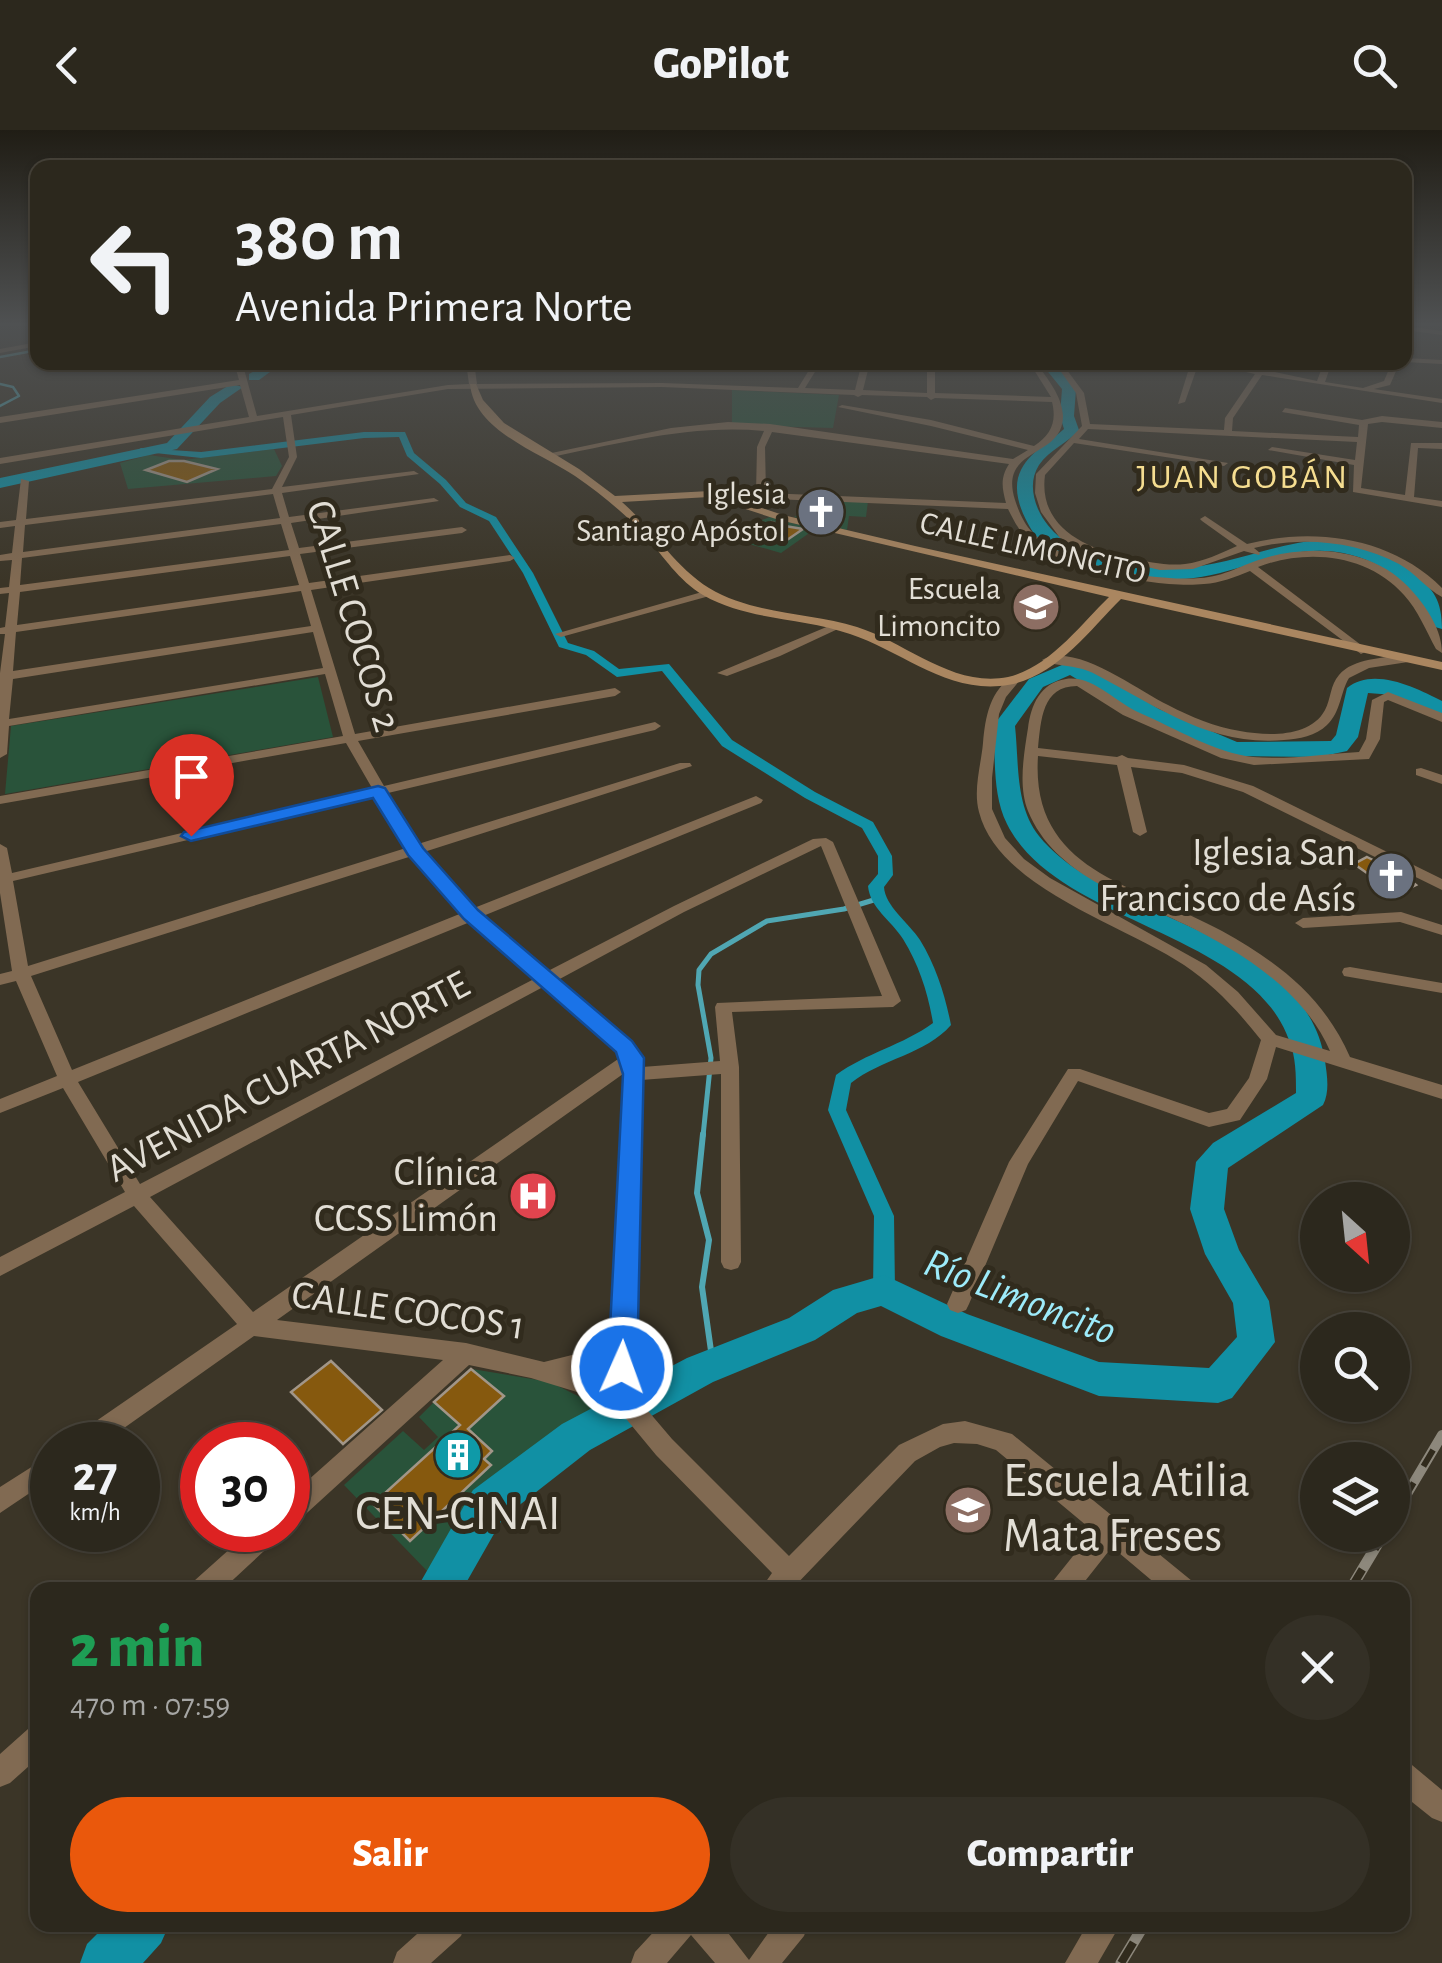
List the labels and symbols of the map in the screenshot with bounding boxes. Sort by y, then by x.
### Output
district label: JUAN GOBÁN [1136,458,1350,495]
place label: Iglesia Santiago Apóstol [576,478,786,547]
church icon: Iglesia Santiago Apóstol [795,486,847,538]
street label: CALLE COCOS 2 [299,496,407,736]
street label: CALLE LIMONCITO [917,506,1149,590]
place label: Escuela Limoncito [877,573,1001,642]
school or university icon: Escuela Limoncito [1010,581,1062,633]
pin [149,734,234,837]
place label: Iglesia San Francisco de Asís [1099,833,1356,919]
church icon: Iglesia San Francisco de Asís [1365,850,1417,902]
street label: AVENIDA CUARTA NORTE [100,964,476,1190]
place label: Clínica CCSS Limón [314,1153,498,1239]
hospital icon: Clínica CCSS Limón [507,1170,559,1222]
north arrow [1300,1182,1410,1292]
water label: Río Limoncito [918,1241,1122,1353]
street label: CALLE COCOS 1 [289,1275,527,1347]
position arrow [570,1316,674,1420]
speed limit sign: 30 [180,1422,310,1552]
building icon: CEN-CINAI [432,1429,484,1481]
place label: Escuela Atilia Mata Freses [1003,1458,1250,1561]
school or university icon: Escuela Atilia Mata Freses [942,1484,994,1536]
place label: CEN-CINAI [355,1491,561,1539]

